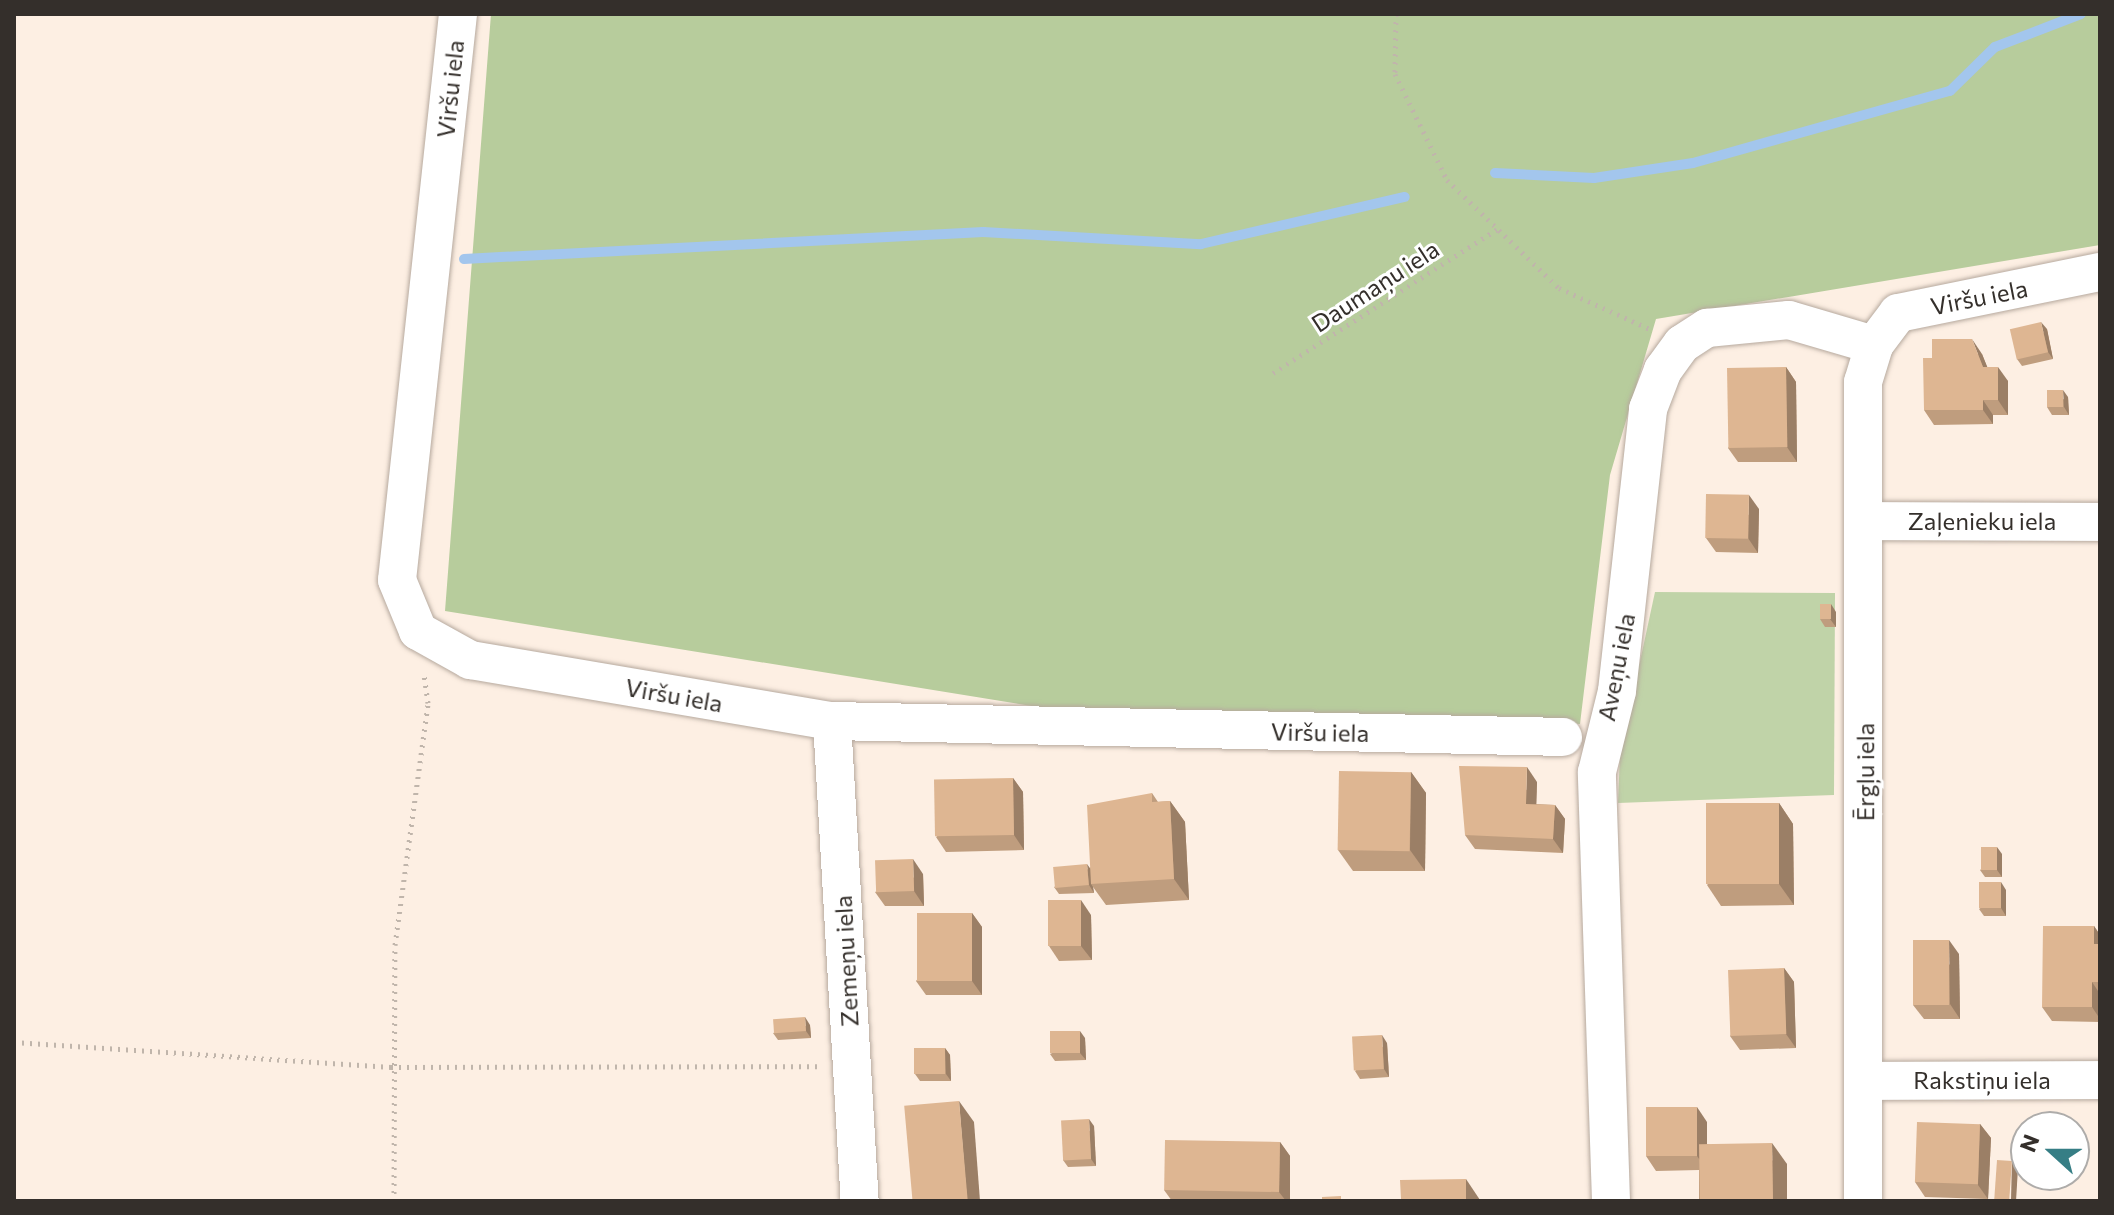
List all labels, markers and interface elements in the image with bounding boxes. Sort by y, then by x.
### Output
street label: Viršu iela [431,39,469,139]
street label: Daumaņu iela [1306,234,1444,338]
street label: Viršu iela [1928,273,2030,321]
street label: Zaļenieku iela [1908,507,2056,535]
street label: Aveņu iela [1591,611,1641,723]
street label: Viršu iela [623,672,725,718]
street label: Viršu iela [1271,717,1369,747]
street label: Ērgļu iela [1851,723,1879,821]
street label: Zemeņu iela [828,895,864,1027]
street label: Rakstiņu iela [1913,1066,2051,1094]
north arrow [2010,1111,2090,1191]
text: N [2013,1130,2045,1155]

